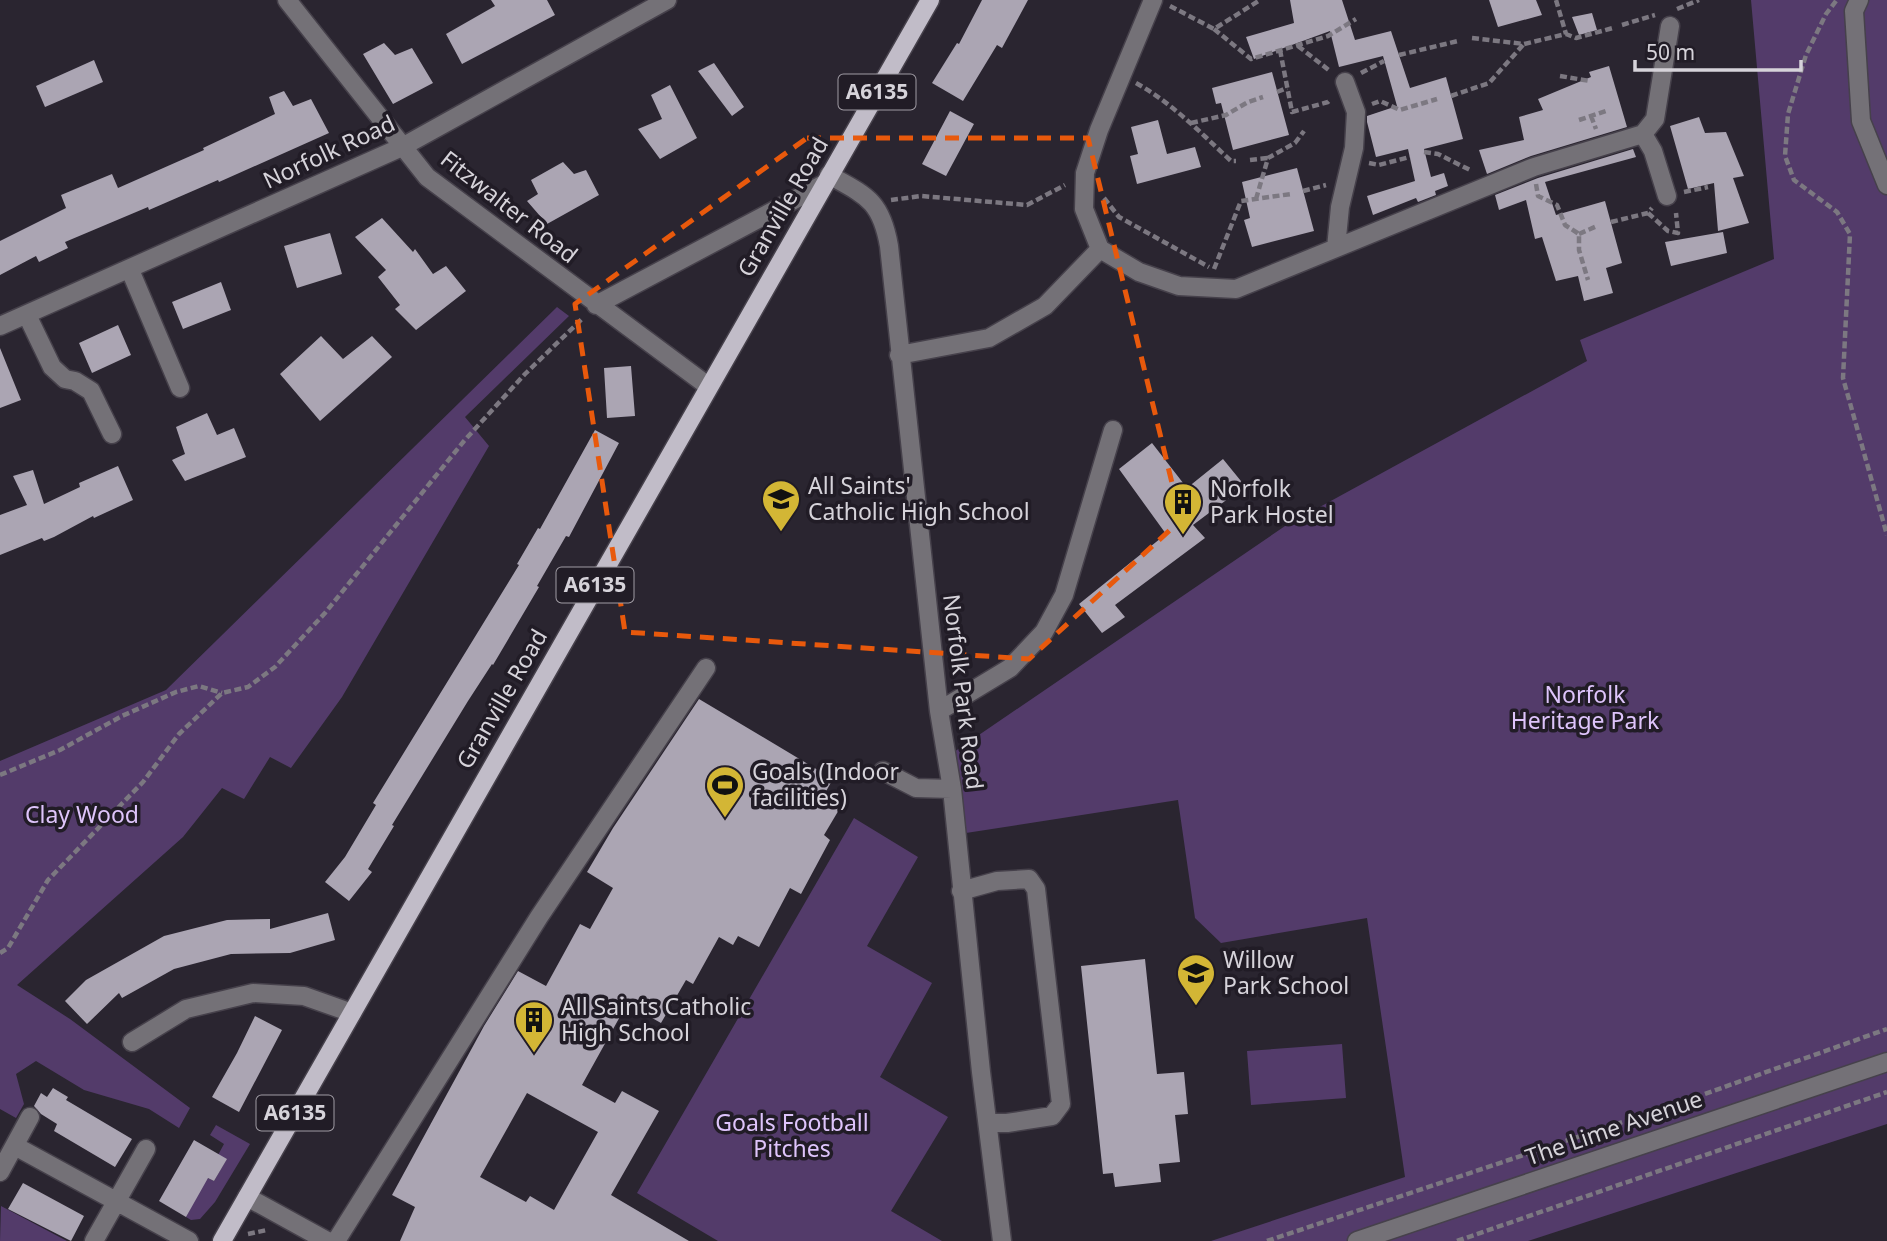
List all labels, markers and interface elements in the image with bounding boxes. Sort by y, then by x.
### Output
scale bar [1635,28,1801,72]
text: 50 m [1646,38,1695,66]
road number: A6135 [838,74,916,110]
street label: Norfolk Road [257,107,400,196]
street label: Granville Road [729,131,835,282]
street label: Fitzwalter Road [434,143,585,270]
place label: All Saints' Catholic High School [808,469,1030,527]
place label: Norfolk Park Hostel [1210,472,1334,530]
school or university icon: All Saints' Catholic High School [760,478,802,533]
building icon: Norfolk Park Hostel [1162,481,1204,536]
road number: A6135 [556,568,634,602]
street label: Norfolk Park Road [936,592,992,791]
street label: Granville Road [448,623,554,774]
park label: Norfolk Heritage Park [1511,678,1660,736]
place label: Goals (Indoor facilities) [752,755,899,813]
sports icon: Goals (Indoor facilities) [704,764,746,819]
park label: Clay Wood [25,798,139,830]
place label: Willow Park School [1223,943,1349,1001]
school or university icon: Willow Park School [1175,952,1217,1007]
place label: All Saints Catholic High School [561,990,751,1048]
building icon: All Saints Catholic High School [513,999,555,1054]
street label: The Lime Avenue [1521,1082,1706,1172]
road number: A6135 [256,1096,334,1130]
park label: Goals Football Pitches [715,1106,869,1164]

